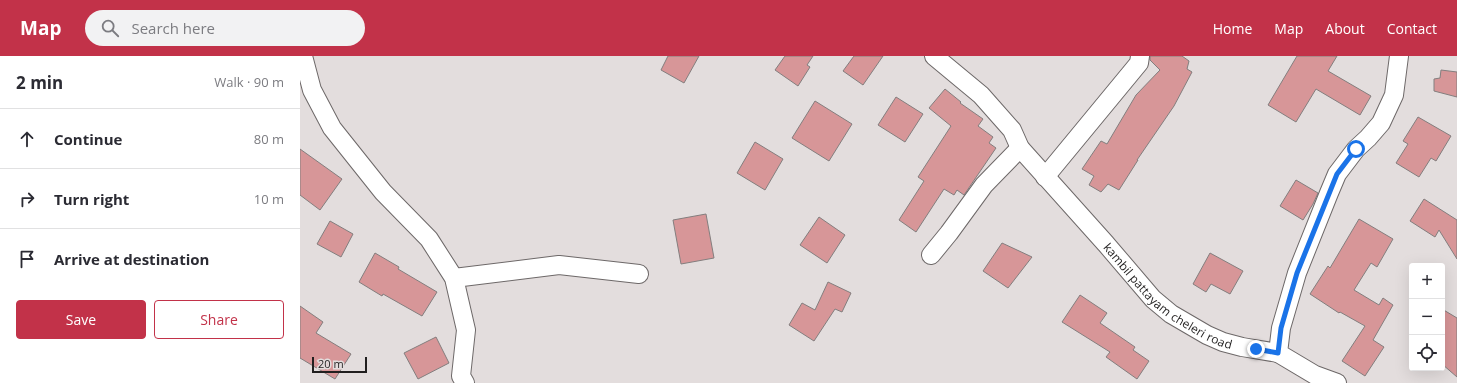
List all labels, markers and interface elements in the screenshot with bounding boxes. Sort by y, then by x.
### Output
search box [85,10,365,46]
text: Map [20,15,61,41]
icon: search [99,17,121,39]
text: Search here [131,18,215,38]
text: Home [1213,19,1252,38]
text: Map [1274,19,1303,38]
text: About [1325,19,1365,38]
text: Contact [1387,19,1437,38]
text: 2 min [16,71,63,94]
text: Walk · 90 m [214,73,284,91]
icon: ahead [16,128,38,150]
text: Continue [54,129,122,149]
text: 80 m [254,130,284,148]
route start [1347,140,1365,158]
icon: right [16,188,38,210]
text: Turn right [54,189,129,209]
text: 10 m [254,190,284,208]
street label: kambil pattayam cheleri road [1100,239,1234,353]
icon: arrive [16,248,38,270]
text: Arrive at destination [54,249,209,269]
map controls [1409,263,1445,371]
button: + [1409,263,1445,299]
button: − [1409,299,1445,335]
button: Save [16,300,146,339]
button: Share [154,300,284,339]
button: locate [1409,335,1445,371]
route end [1247,340,1265,358]
scale bar [312,355,367,374]
text: 20 m [318,356,344,371]

